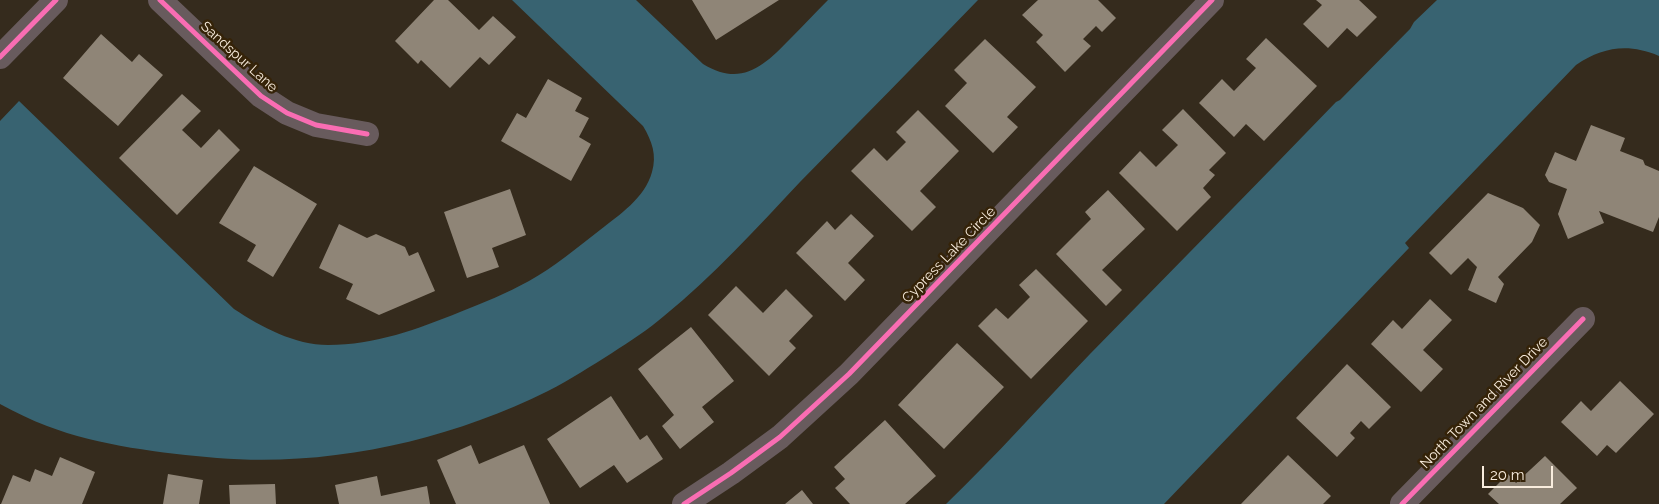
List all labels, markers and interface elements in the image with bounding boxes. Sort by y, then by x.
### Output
street label: Sandspur Lane [197,18,281,96]
street label: Cypress Lake Circle [899,203,999,307]
street label: North Town and River Drive [1417,334,1551,472]
scale bar [1484,456,1555,488]
text: 20 m [1490,466,1525,484]

